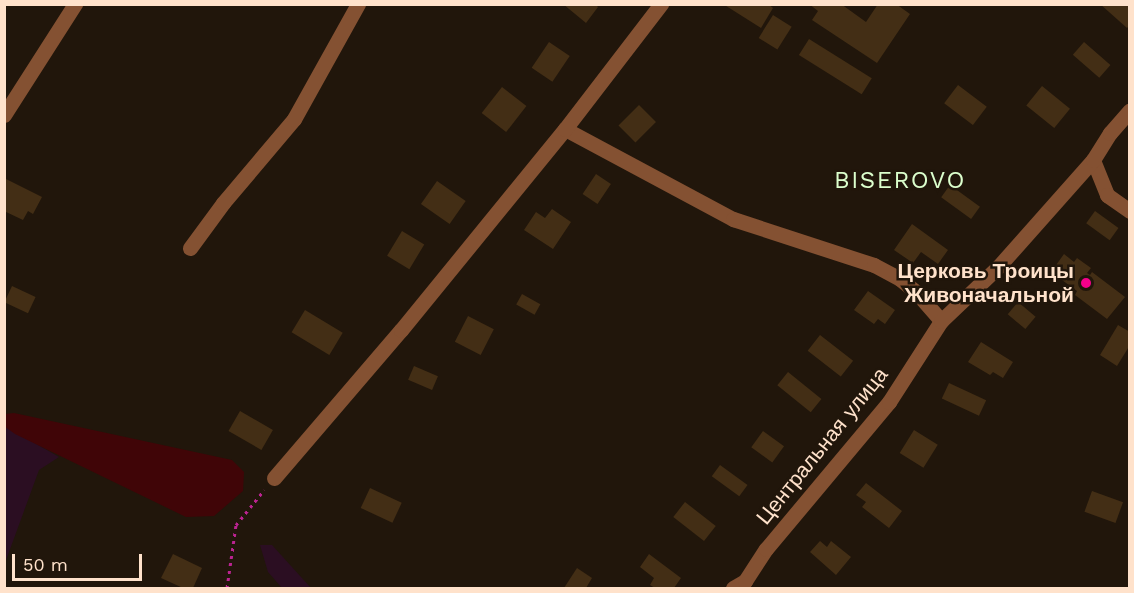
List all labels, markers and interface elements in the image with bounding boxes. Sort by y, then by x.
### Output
district label: BISEROVO [834,167,966,195]
place label: Церковь Троицы Живоначальной [898,258,1074,308]
marker: Церковь Троицы Живоначальной [1079,276,1093,290]
street label: Центральная улица [751,362,893,530]
scale bar [15,542,146,580]
text: 50 m [23,554,68,575]

